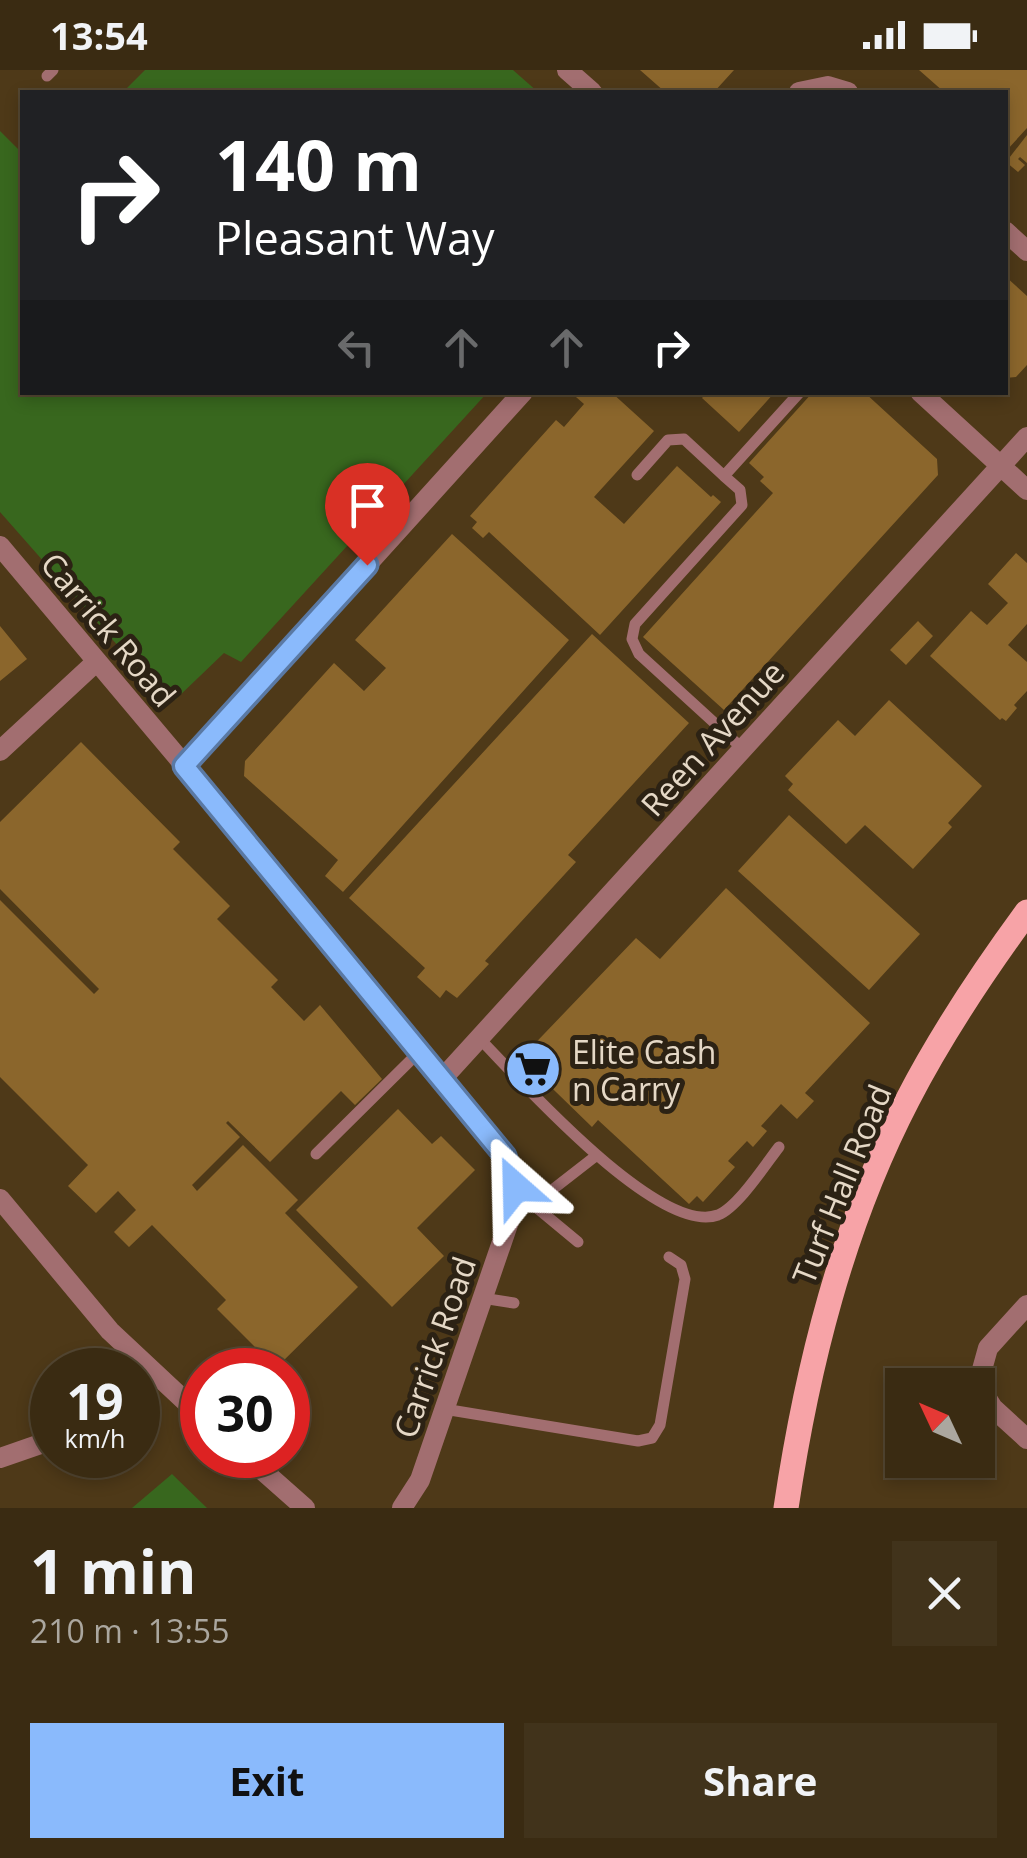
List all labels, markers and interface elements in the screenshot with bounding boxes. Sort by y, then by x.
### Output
text: 13:54 [50,9,148,61]
text: 140 m [215,116,422,212]
icon: right [50,130,180,260]
text: Pleasant Way [215,207,495,268]
icon: left [329,320,384,375]
icon: ahead [434,320,489,375]
icon: ahead [539,320,594,375]
icon: right [644,320,699,375]
pin [325,463,410,566]
icon: arrive [340,478,395,533]
street label: Carrick Road [32,543,186,715]
street label: Reen Avenue [631,651,793,825]
place label: Elite Cash n Carry [572,1030,716,1110]
supermarket icon: Elite Cash n Carry [503,1039,563,1099]
street label: Turf Hall Road [781,1078,901,1290]
position arrow [464,1135,568,1239]
street label: Carrick Road [383,1251,485,1443]
speed limit sign: 30 [180,1348,310,1478]
text: 19 [66,1367,124,1435]
north arrow [885,1368,995,1478]
map controls [885,1368,995,1478]
text: km/h [65,1421,125,1455]
text: 1 min [30,1530,197,1612]
button: close [892,1541,997,1646]
text: 210 m · 13:55 [30,1609,229,1652]
button: Exit [30,1723,504,1838]
button: Share [524,1723,997,1838]

